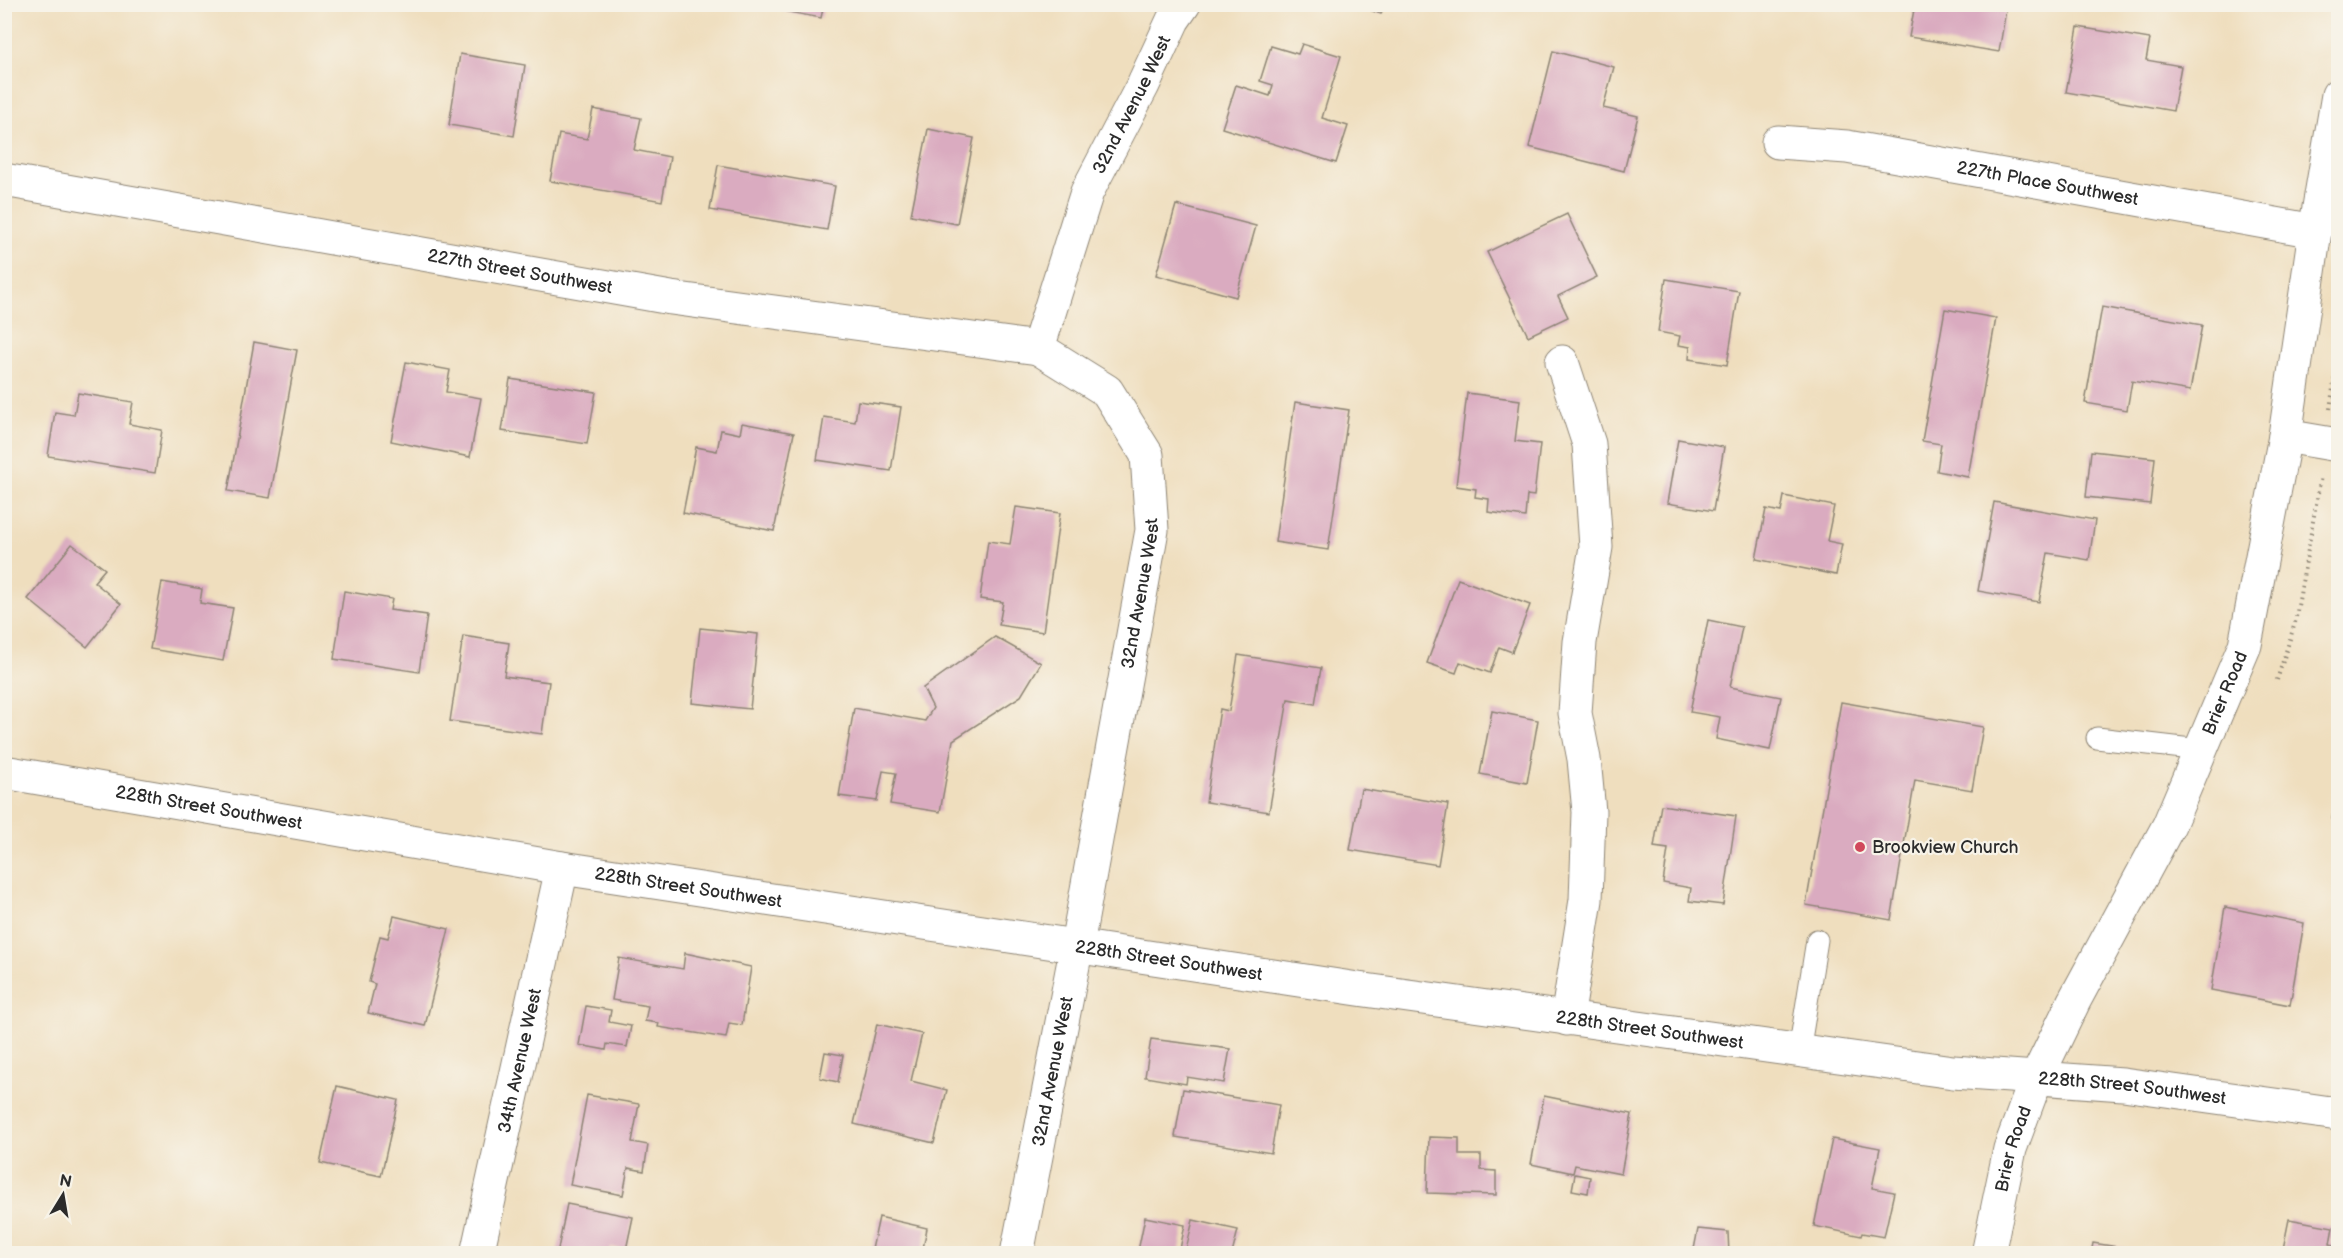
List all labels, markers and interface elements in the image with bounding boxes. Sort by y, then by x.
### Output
street label: 32nd Avenue West [1088,32,1175,177]
street label: 227th Place Southwest [1955,156,2141,210]
street label: 227th Street Southwest [426,245,615,298]
street label: 32nd Avenue West [1117,517,1163,670]
street label: Brier Road [2198,648,2252,738]
street label: 228th Street Southwest [114,781,304,834]
place label: Brookview Church [1872,837,2019,858]
marker: Brookview Church [1853,840,1867,854]
street label: 228th Street Southwest [593,863,784,912]
street label: 228th Street Southwest [1074,936,1264,985]
street label: 34th Avenue West [493,986,546,1135]
street label: 32nd Avenue West [1028,994,1077,1148]
street label: 228th Street Southwest [1555,1006,1745,1053]
street label: 228th Street Southwest [2037,1068,2228,1109]
street label: Brier Road [1991,1103,2036,1194]
north arrow [33,1165,93,1225]
text: N [58,1171,73,1192]

